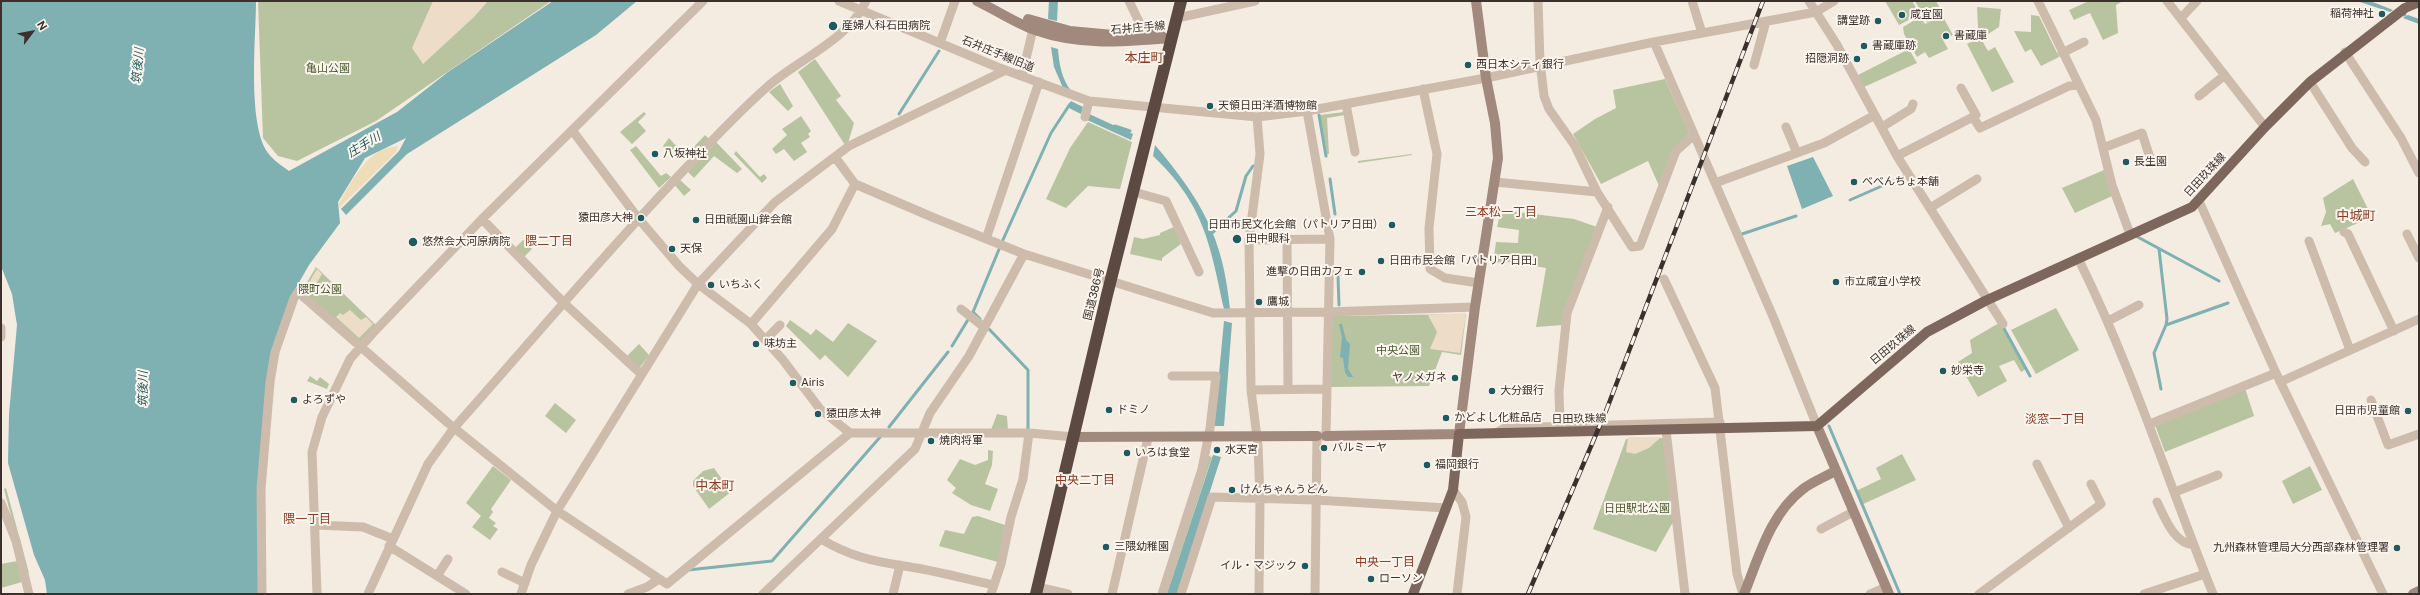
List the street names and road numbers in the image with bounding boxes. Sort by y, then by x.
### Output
street label: 石井庄手線 [1110,19,1166,37]
street label: 石井庄手線旧道 [960,33,1036,75]
street label: 日田玖珠線 [2181,150,2229,200]
street label: 国道386号 [1081,266,1107,322]
street label: 日田玖珠線 [1868,322,1918,368]
street label: 日田玖珠線 [1551,412,1607,426]

